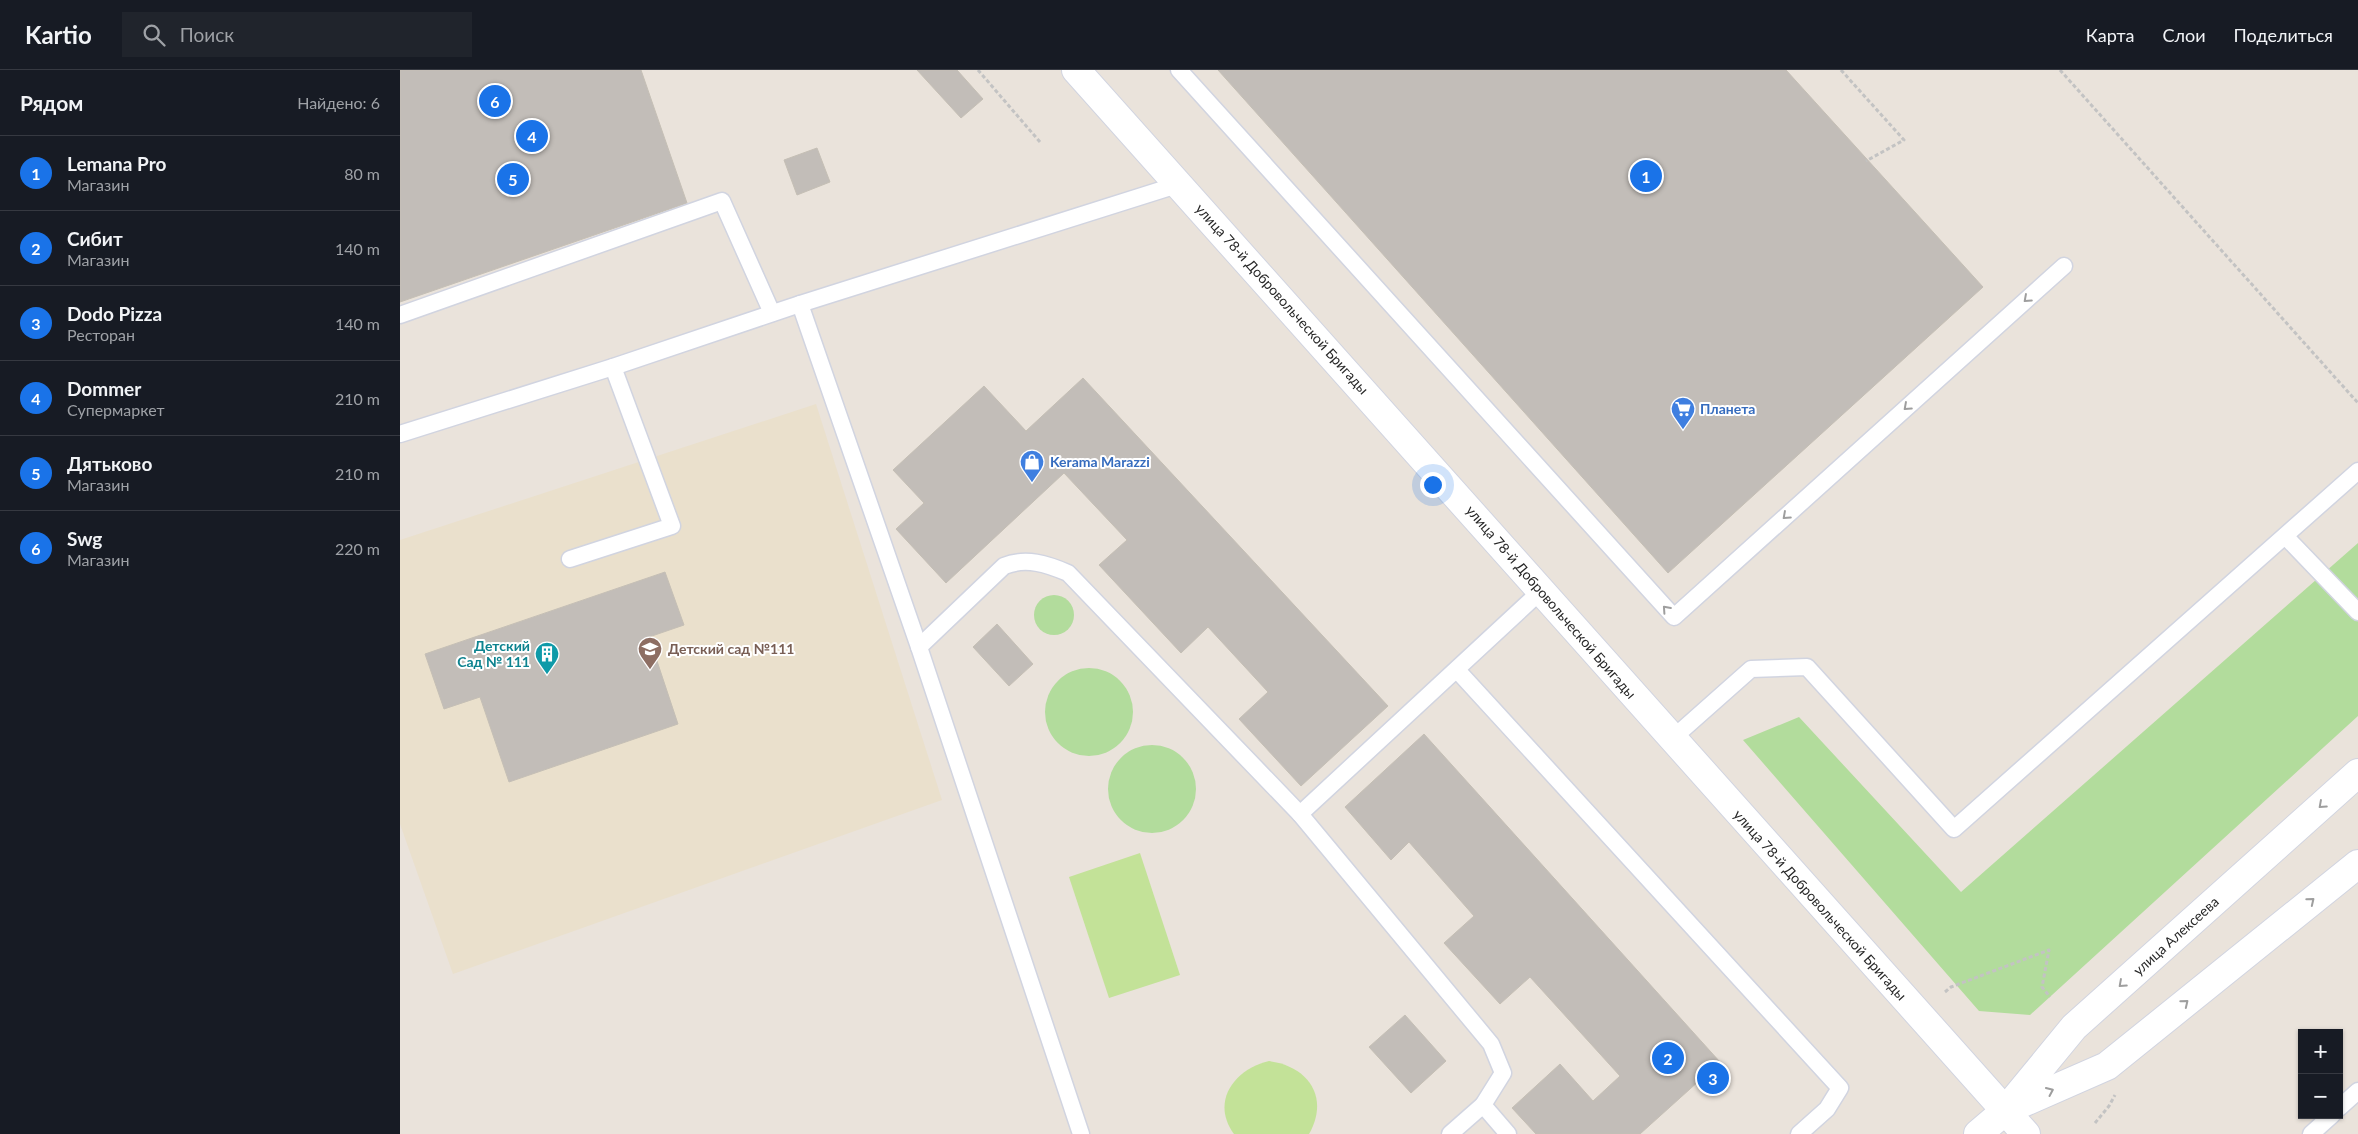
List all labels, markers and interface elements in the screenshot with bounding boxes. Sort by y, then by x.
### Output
search box [122,12,472,57]
text: Kartio [25,20,92,49]
icon: search [140,21,168,49]
text: Поиск [180,23,234,46]
text: Карта [2086,24,2134,46]
text: Слои [2162,24,2206,46]
text: Поделиться [2234,24,2333,46]
pin: 6 [479,82,511,120]
text: Рядом [20,90,83,115]
text: Найдено: 6 [297,93,380,112]
pin: 4 [516,117,548,155]
text: Lemana Pro [67,152,166,175]
pin: 1 [1630,157,1662,195]
pin: 5 [497,160,529,198]
text: 1 [31,164,41,183]
text: 80 m [344,164,380,183]
text: Магазин [67,175,129,194]
street label: улица 78-й Добровольческой Бригады [1192,200,1372,397]
text: Сибит [67,227,123,250]
text: 2 [31,239,41,258]
text: 140 m [335,239,380,258]
text: Магазин [67,250,129,269]
one-way arrow [2024,293,2033,302]
text: Dodo Pizza [67,302,162,325]
text: 3 [31,314,41,333]
text: 140 m [335,314,380,333]
text: Ресторан [67,325,135,344]
text: Dommer [67,377,141,400]
text: 4 [31,389,41,408]
text: 210 m [335,389,380,408]
supermarket icon: Планета [1670,396,1696,430]
text: Супермаркет [67,400,165,419]
place label: Планета [1700,400,1755,417]
one-way arrow [1903,402,1912,411]
shop icon: Kerama Marazzi [1019,449,1045,483]
text: Дятьково [67,452,152,475]
place label: Kerama Marazzi [1050,453,1150,470]
text: 5 [31,464,41,483]
text: 210 m [335,464,380,483]
your location [1420,472,1446,498]
text: Магазин [67,475,129,494]
street label: улица 78-й Добровольческой Бригады [1463,502,1640,702]
one-way arrow [1782,510,1791,519]
text: Swg [67,527,102,550]
text: 6 [31,539,41,558]
text: 220 m [335,539,380,558]
text: Магазин [67,550,129,569]
one-way arrow [1663,605,1672,614]
school or university icon: Детский сад №111 [637,636,663,670]
place label: Детский Сад № 111 [457,637,530,670]
place label: Детский сад №111 [668,640,794,657]
building icon: Детский Сад № 111 [534,641,560,675]
one-way arrow [2318,800,2327,809]
street label: улица 78-й Добровольческой Бригады [1730,806,1910,1003]
street label: улица Алексеева [2129,893,2222,978]
one-way arrow [2305,899,2314,907]
one-way arrow [2119,978,2128,987]
one-way arrow [2179,1000,2188,1009]
map controls [2298,1029,2343,1119]
button: + [2298,1029,2343,1074]
pin: 2 [1652,1039,1684,1077]
pin: 3 [1697,1059,1729,1097]
button: − [2298,1074,2343,1119]
one-way arrow [2045,1087,2054,1098]

